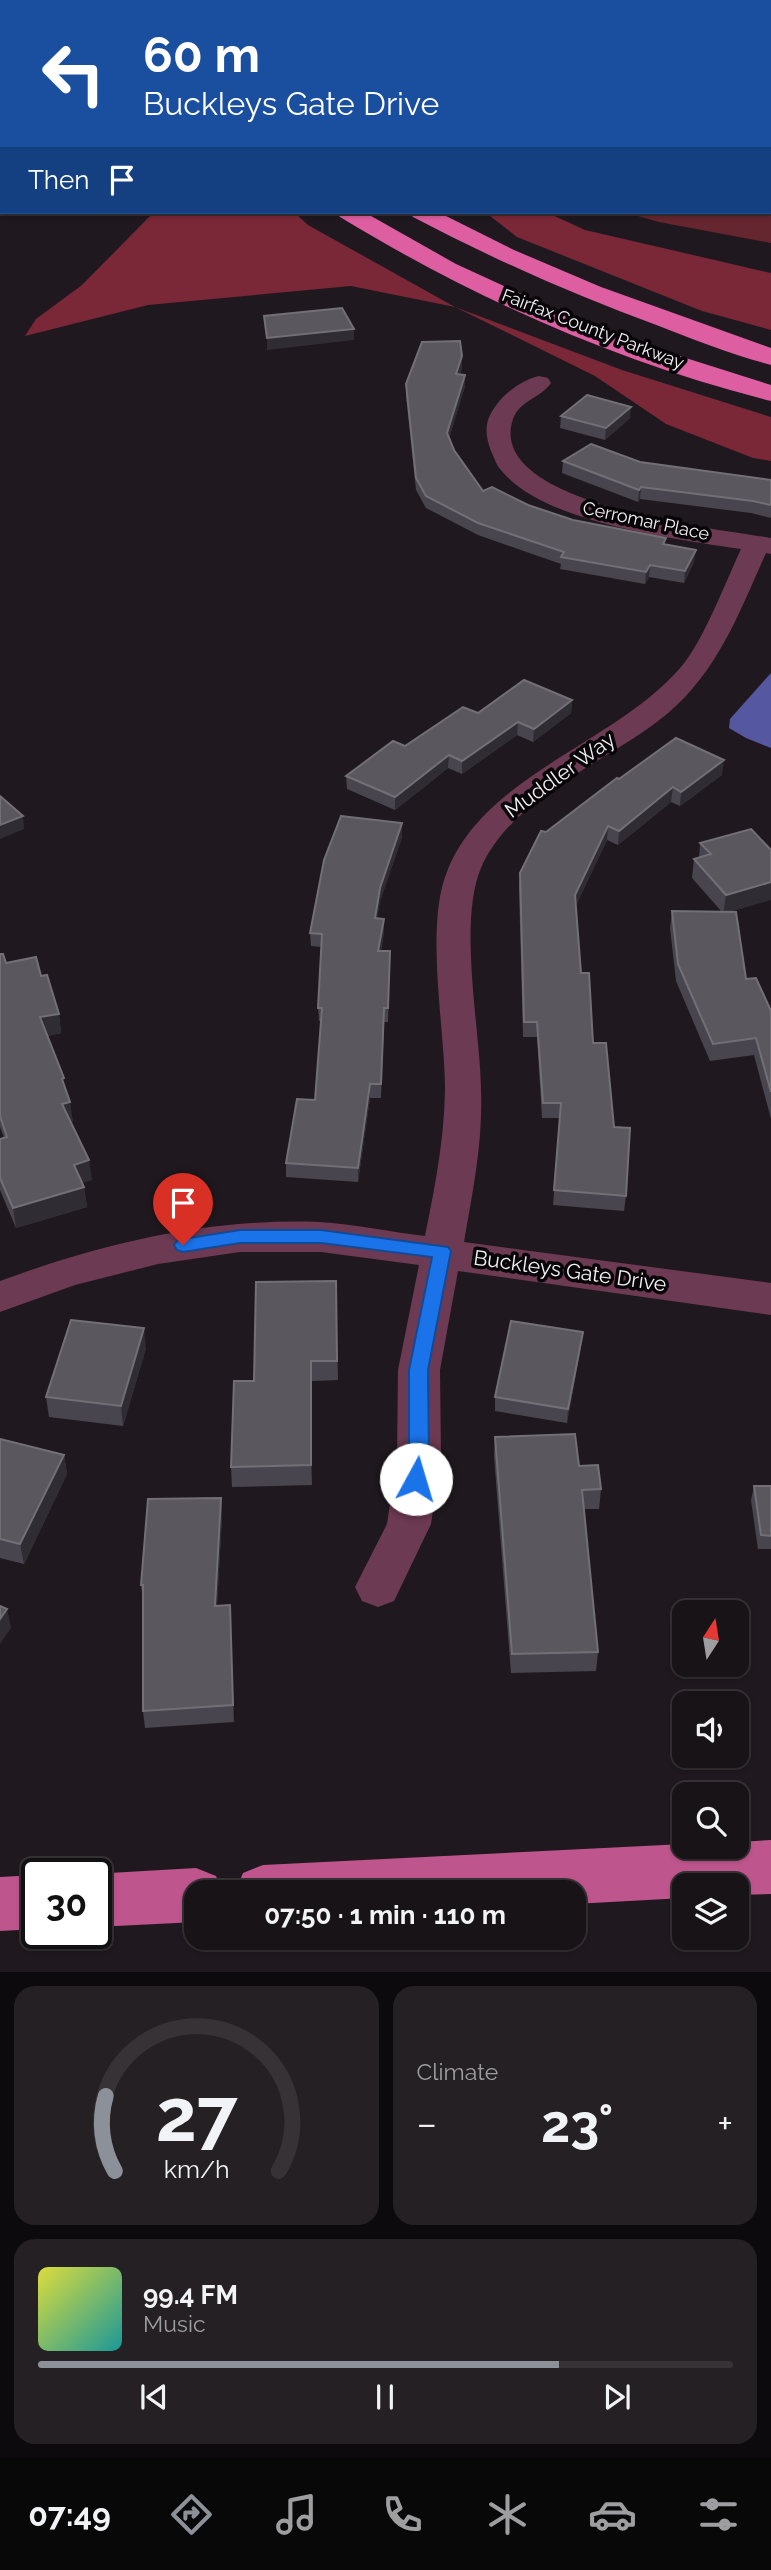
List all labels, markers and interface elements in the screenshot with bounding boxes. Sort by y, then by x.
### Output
text: 60 m [143,26,260,83]
icon: left [28,28,119,119]
text: Buckleys Gate Drive [143,85,439,122]
icon: arrive [103,161,141,199]
text: Then [28,165,89,195]
street label: Fairfax County Parkway [499,284,687,373]
street label: Cerromar Place [581,497,712,544]
street label: Muddler Way [500,726,620,823]
pin [153,1173,213,1245]
icon: arrive [164,1184,202,1222]
street label: Buckleys Gate Drive [472,1245,668,1296]
position arrow [379,1442,453,1516]
north arrow [672,1600,749,1676]
map controls [672,1600,749,1950]
button: sound [672,1691,749,1768]
button: search [672,1782,749,1859]
speed limit sign: 30 [21,1858,112,1949]
button: layers [672,1873,749,1950]
text: 07:50 · 1 min · 110 m [264,1900,506,1930]
text: Climate [417,2058,498,2085]
text: 27 [155,2074,237,2159]
text: 23° [541,2093,613,2154]
text: − [417,2101,437,2146]
text: + [717,2101,733,2146]
text: km/h [163,2154,229,2184]
text: 99.4 FM [143,2280,238,2310]
text: Music [143,2310,206,2337]
icon: previous [135,2378,173,2416]
icon: pause [366,2378,404,2416]
icon: next [598,2378,636,2416]
icon: directions [167,2490,216,2539]
icon: music [272,2490,321,2539]
icon: phone [378,2490,427,2539]
icon: climate [483,2490,532,2539]
icon: car [588,2490,637,2539]
icon: filters [694,2490,743,2539]
text: 07:49 [28,2496,111,2533]

